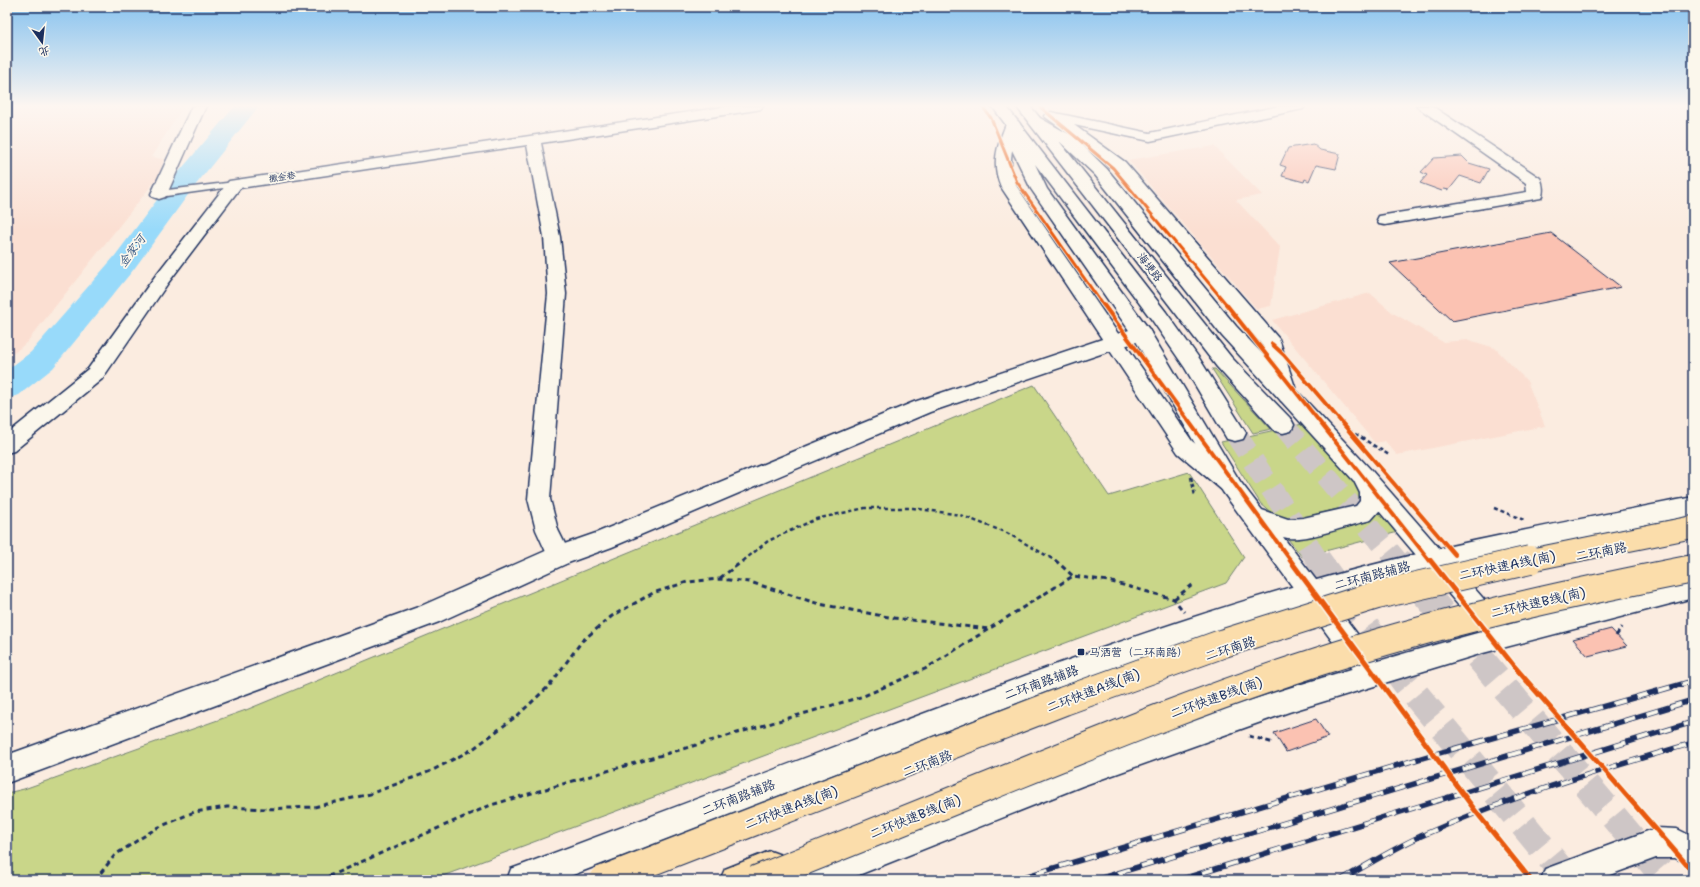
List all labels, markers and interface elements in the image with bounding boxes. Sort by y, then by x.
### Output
north arrow [22,22,62,62]
text: 北 [37,43,52,60]
street label: 撒金巷 [268,169,296,185]
water label: 金家河 [115,230,150,270]
street label: 海埂路 [1134,250,1166,285]
street label: 二环南路 [1574,538,1628,565]
street label: 二环快速A线(南) [1457,547,1557,584]
street label: 二环南路辅路 [1332,557,1412,594]
street label: 二环快速B线(南) [1489,583,1587,622]
street label: 二环南路 [1203,632,1258,665]
place label: 马洒营（二环南路） [1089,645,1188,660]
marker: 马洒营（二环南路） [1076,647,1086,657]
street label: 二环南路辅路 [1002,661,1081,704]
street label: 二环快速A线(南) [1044,665,1142,716]
street label: 二环快速B线(南) [1168,673,1264,722]
street label: 二环南路 [900,746,955,781]
street label: 二环南路辅路 [699,776,778,819]
street label: 二环快速A线(南) [742,782,840,833]
street label: 二环快速B线(南) [867,790,963,842]

